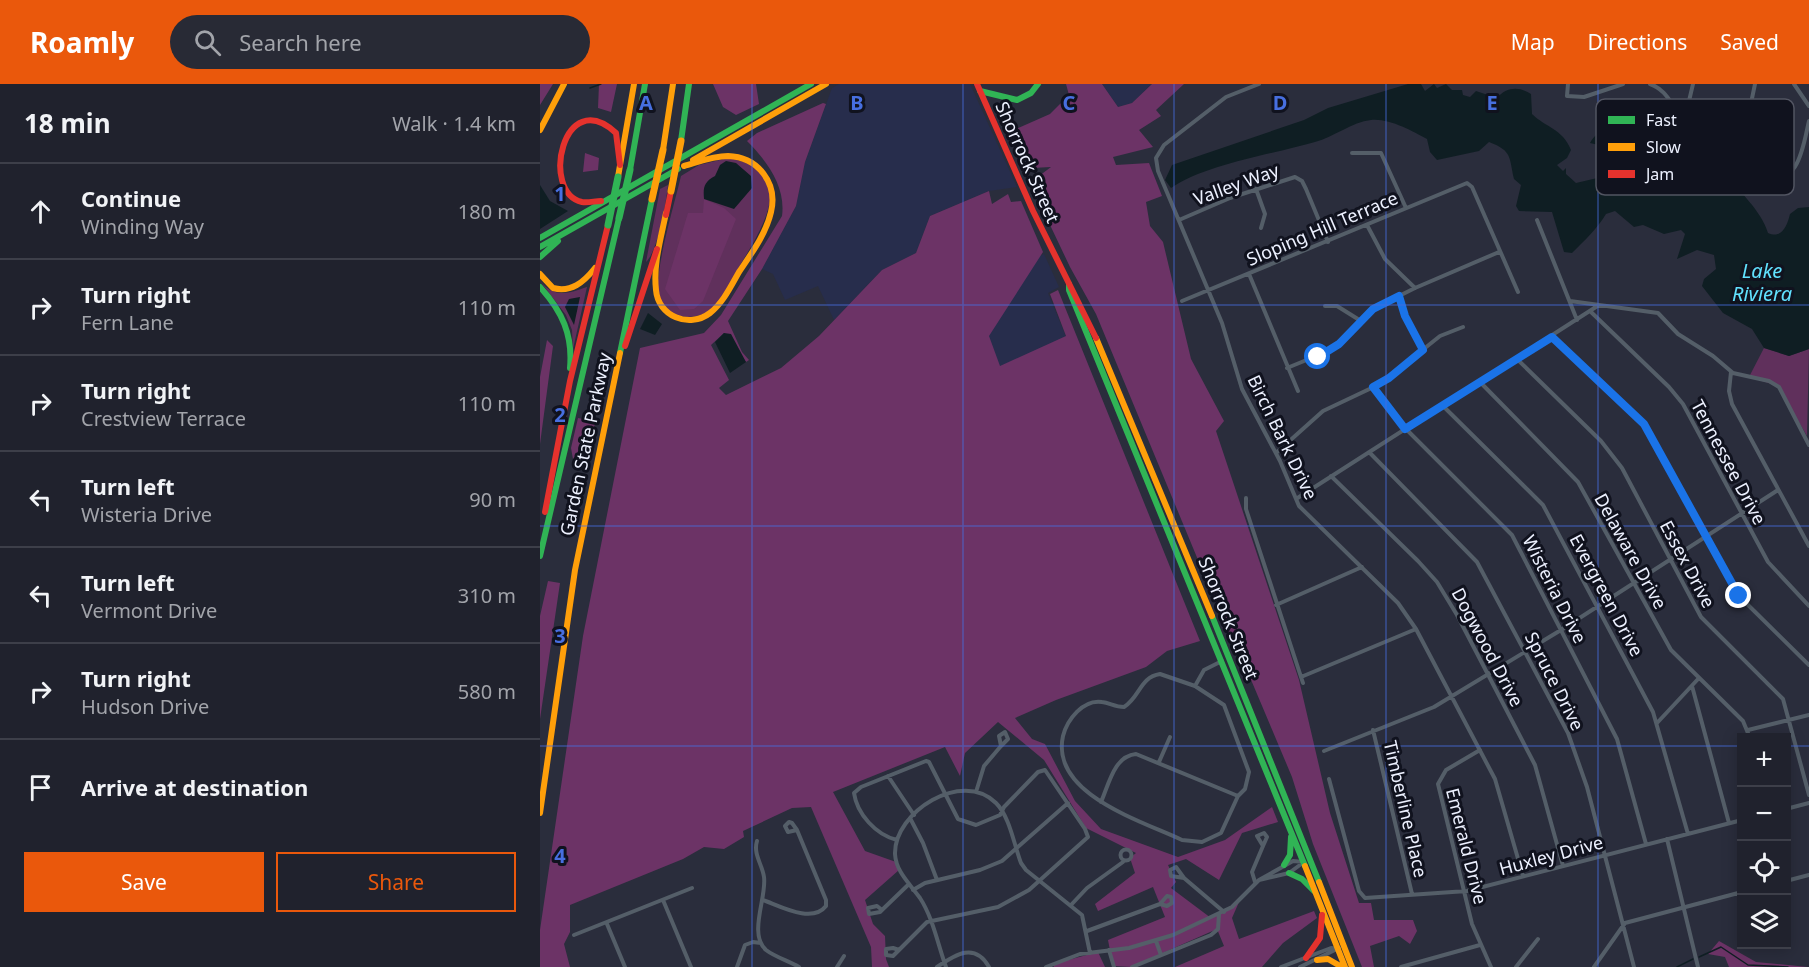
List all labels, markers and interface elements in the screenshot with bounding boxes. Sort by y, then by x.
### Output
search box [170,15,590,69]
text: Roamly [30,23,134,61]
icon: search [191,26,224,59]
text: Search here [239,27,362,57]
text: Map [1511,28,1555,56]
text: Directions [1588,28,1687,56]
text: Saved [1720,28,1779,56]
text: A [639,89,653,116]
text: B [850,89,864,116]
text: C [1063,89,1076,116]
text: D [1273,89,1287,116]
text: E [1486,89,1498,116]
street label: Shorrock Street [991,98,1066,227]
legend [1596,99,1794,195]
text: 18 min [24,105,111,141]
text: Fast [1646,109,1677,131]
text: Walk · 1.4 km [392,110,516,137]
text: Slow [1646,136,1681,158]
street label: Valley Way [1190,157,1283,211]
text: Jam [1644,163,1674,185]
text: 1 [554,180,566,207]
text: Continue [81,183,181,213]
street label: Sloping Hill Terrace [1243,185,1401,271]
icon: ahead [24,195,57,228]
text: 180 m [458,198,516,225]
text: Winding Way [81,213,204,240]
water label: Lake Riviera [1732,257,1792,307]
text: Turn right [81,279,191,309]
icon: right [24,291,57,324]
text: 110 m [458,294,516,321]
text: Fern Lane [81,309,174,336]
route start [1304,343,1330,369]
street label: Garden State Parkway [554,349,616,538]
street label: Birch Bark Drive [1242,371,1324,503]
text: Turn right [81,375,191,405]
icon: right [24,387,57,420]
text: 110 m [458,390,516,417]
street label: Tennessee Drive [1686,395,1772,529]
text: 2 [554,401,566,428]
text: Crestview Terrace [81,405,246,432]
text: Turn left [81,471,175,501]
icon: left [24,483,57,516]
text: 90 m [469,486,516,513]
street label: Delaware Drive [1589,489,1673,613]
text: Wisteria Drive [81,501,212,528]
street label: Essex Drive [1655,516,1721,612]
street label: Evergreen Drive [1565,530,1649,660]
street label: Wisteria Drive [1518,531,1592,647]
street label: Shorrock Street [1193,553,1265,683]
text: Turn left [81,567,175,597]
icon: left [24,579,57,612]
text: 310 m [458,582,516,609]
route end [1725,582,1751,608]
street label: Dogwood Drive [1447,583,1529,711]
text: Vermont Drive [81,597,217,624]
text: 3 [554,622,566,649]
street label: Spruce Drive [1520,628,1590,734]
text: Turn right [81,663,191,693]
icon: right [24,675,57,708]
text: 580 m [458,678,516,705]
text: Hudson Drive [81,693,209,720]
map controls [1737,733,1791,949]
button: + [1737,733,1791,787]
street label: Timberline Place [1379,738,1433,880]
icon: arrive [24,771,57,804]
text: Arrive at destination [81,772,308,802]
street label: Emerald Drive [1441,785,1493,907]
button: − [1737,787,1791,841]
street label: Huxley Drive [1496,830,1606,880]
button: locate [1737,841,1791,895]
text: 4 [554,842,566,869]
button: Save [24,852,264,912]
button: Share [276,852,516,912]
button: layers [1737,895,1791,949]

